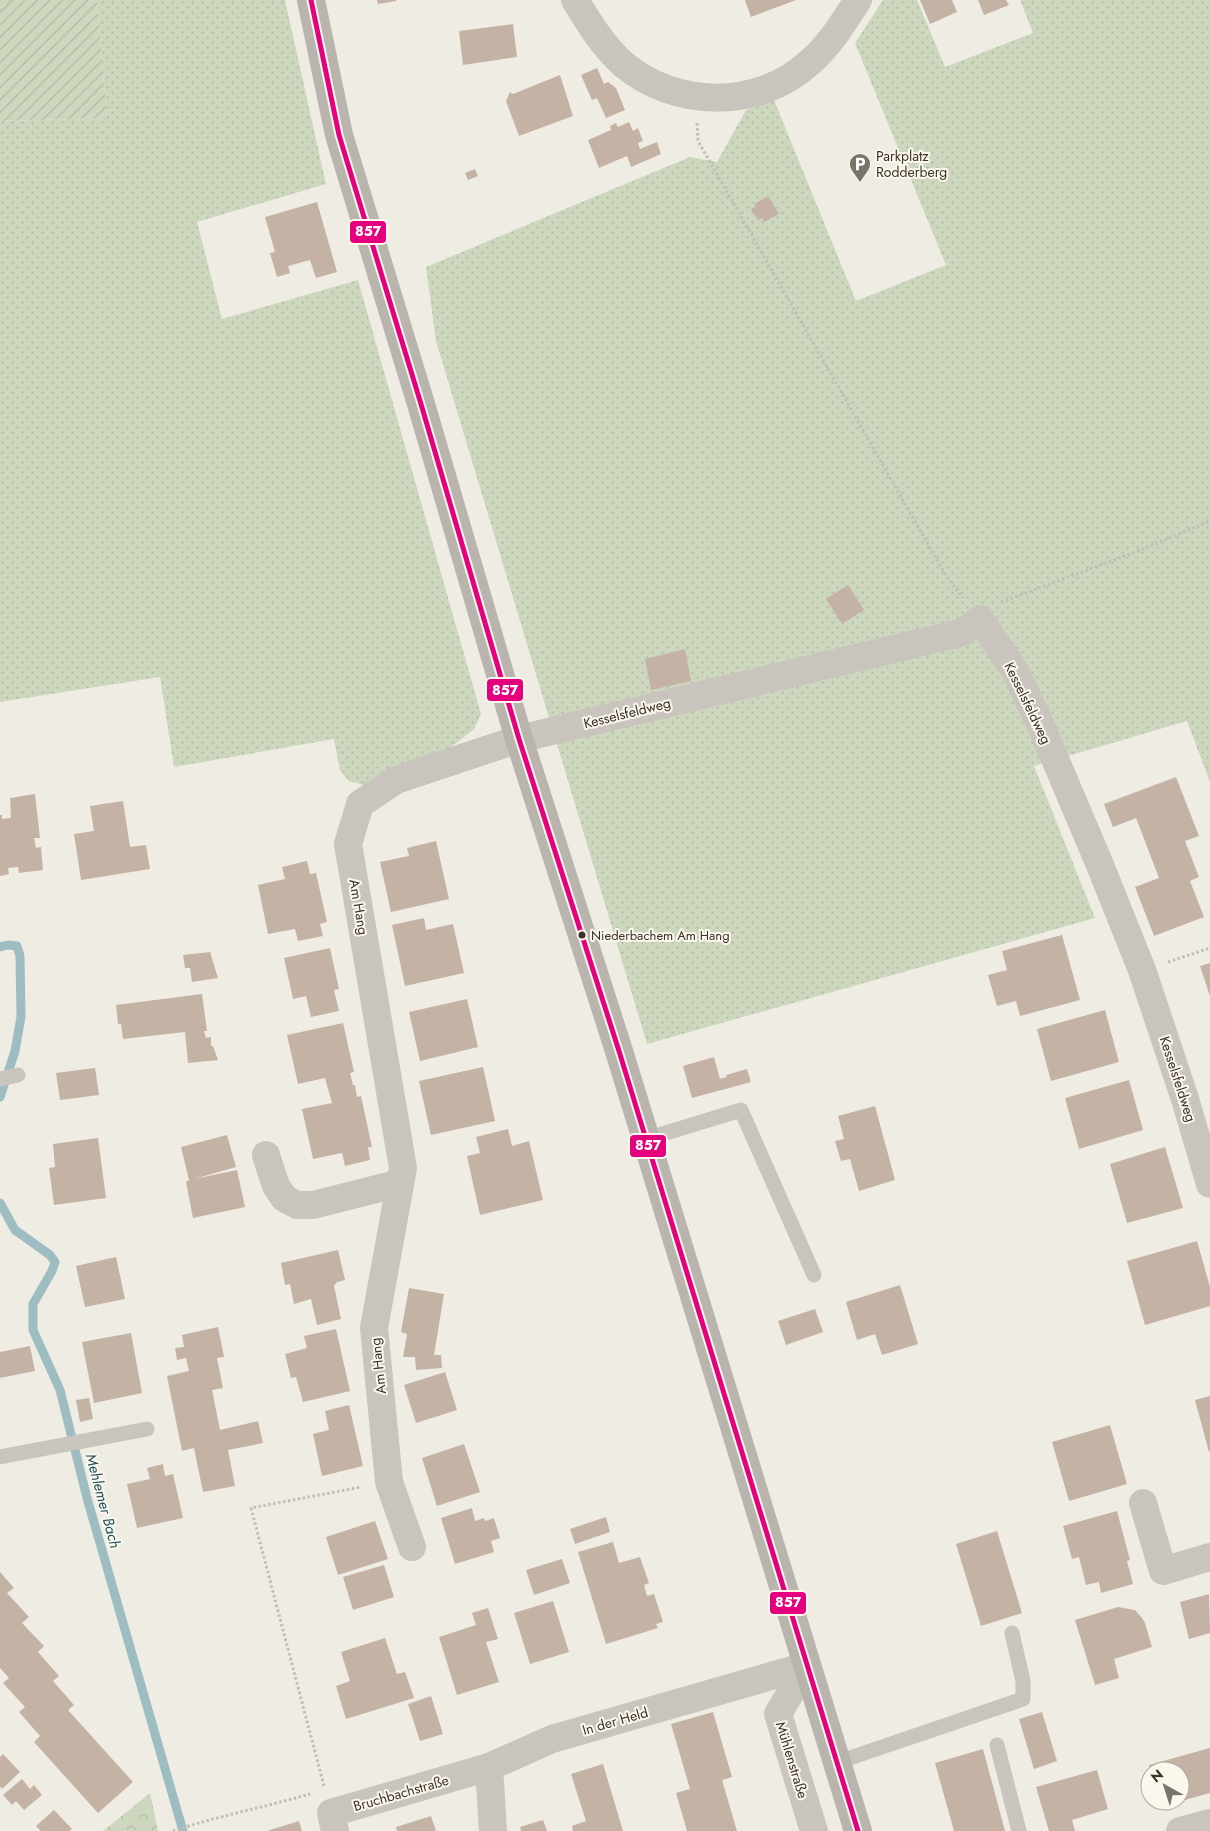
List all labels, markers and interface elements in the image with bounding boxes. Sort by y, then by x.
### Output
place label: Parkplatz Rodderberg [876,146,947,182]
parking icon: Parkplatz Rodderberg [848,152,872,183]
line badge: 857 [349,220,387,244]
text: 857 [355,221,382,241]
street label: Kesselsfeldweg [1000,659,1056,747]
line badge: 857 [486,678,524,702]
text: 857 [492,680,519,700]
street label: Kesselsfeldweg [581,693,673,733]
street label: Am Hang [344,877,374,937]
place label: Niederbachem Am Hang [591,926,730,945]
marker: Niederbachem Am Hang [577,930,587,940]
street label: Kesselsfeldweg [1155,1034,1201,1124]
line badge: 857 [629,1134,667,1158]
text: 857 [635,1135,662,1155]
street label: Am Hang [365,1337,391,1395]
water label: Mehlemer Bach [80,1451,126,1551]
line badge: 857 [769,1591,807,1615]
text: 857 [775,1592,802,1612]
street label: In der Held [580,1702,650,1740]
street label: Mühlenstraße [771,1719,813,1801]
north arrow [1140,1761,1190,1811]
text: N [1146,1765,1167,1787]
street label: Bruchbachstraße [351,1770,451,1816]

